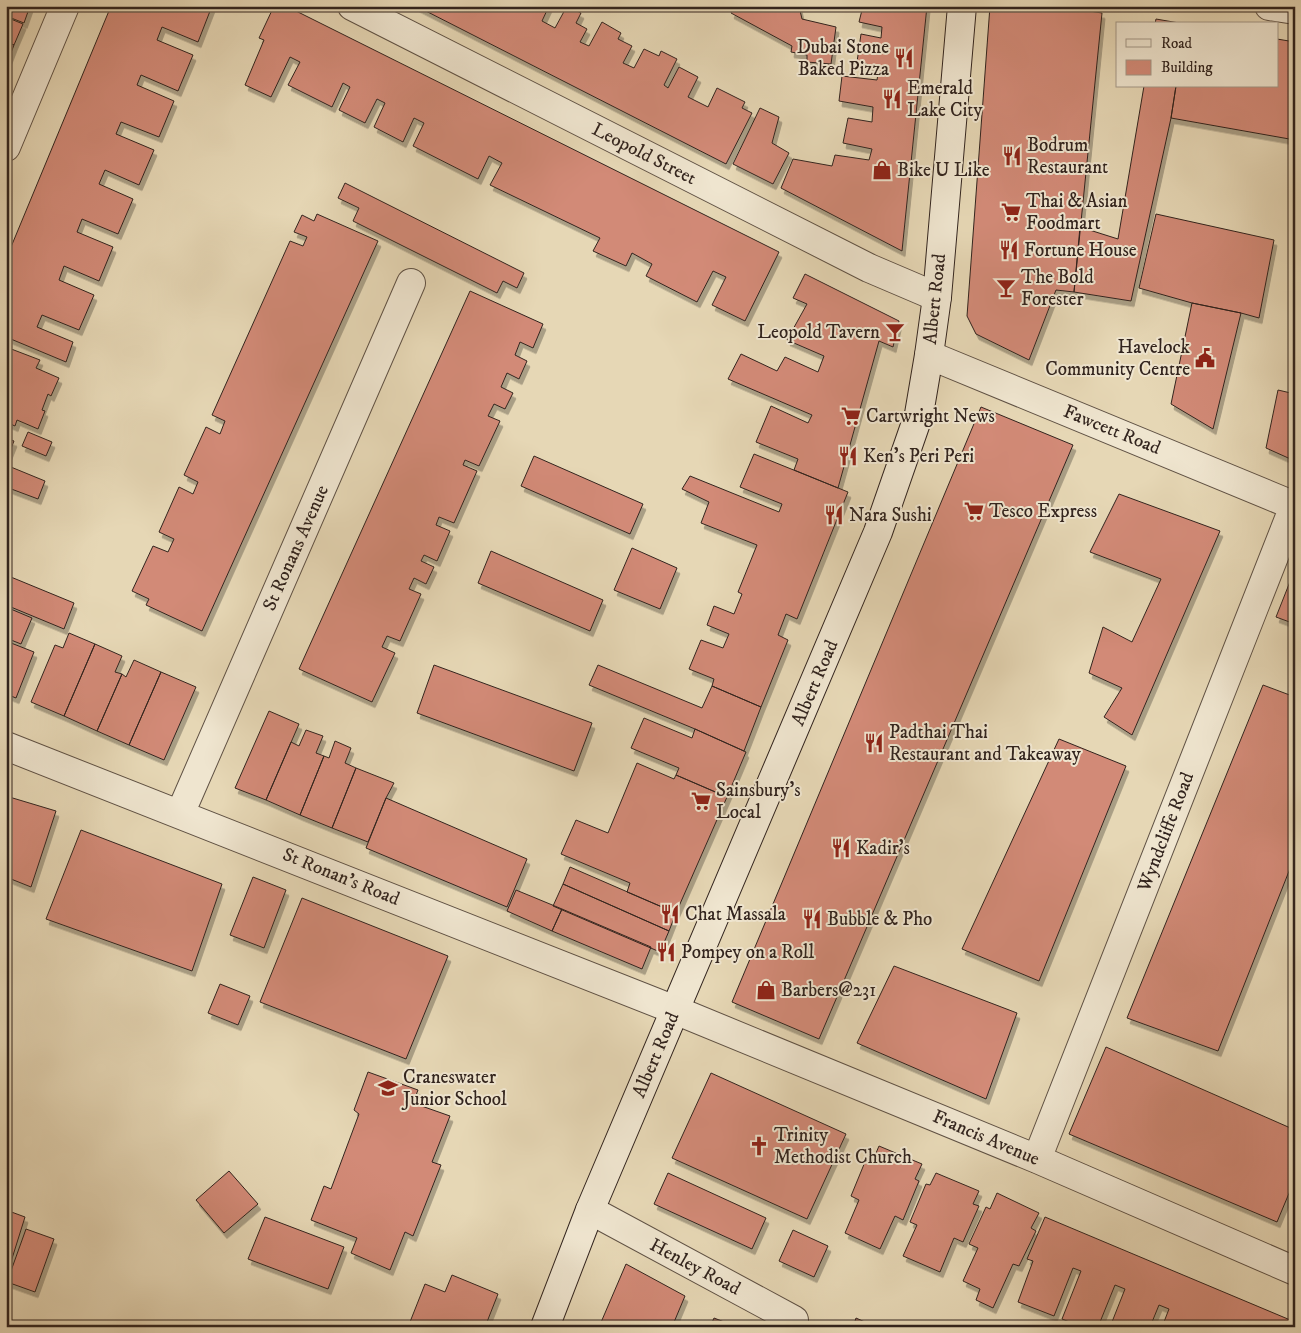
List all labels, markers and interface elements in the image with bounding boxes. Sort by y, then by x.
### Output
legend [1116,22,1278,88]
text: Road [1161,34,1193,53]
place label: Dubai Stone Baked Pizza [797,36,889,81]
restaurant icon: Dubai Stone Baked Pizza [893,47,915,69]
text: Building [1161,58,1213,77]
place label: Emerald Lake City [907,77,983,122]
restaurant icon: Emerald Lake City [881,88,903,110]
street label: Leopold Street [588,118,700,190]
place label: Bodrum Restaurant [1027,134,1108,179]
restaurant icon: Bodrum Restaurant [1001,145,1023,167]
shop icon: Bike U Like [871,159,893,181]
place label: Bike U Like [897,159,990,182]
place label: Thai & Asian Foodmart [1026,190,1128,235]
supermarket icon: Thai & Asian Foodmart [1000,201,1022,223]
restaurant icon: Fortune House [998,239,1020,261]
place label: Fortune House [1024,239,1137,262]
street label: Albert Road [919,252,951,346]
place label: The Bold Forester [1021,266,1094,311]
bar icon: The Bold Forester [995,277,1017,299]
place label: Leopold Tavern [757,321,880,344]
bar icon: Leopold Tavern [884,321,906,343]
place label: Havelock Community Centre [1045,336,1191,381]
public building icon: Havelock Community Centre [1194,347,1216,369]
street label: Fawcett Road [1060,400,1164,460]
supermarket icon: Cartwright News [840,405,862,427]
place label: Cartwright News [866,405,995,428]
restaurant icon: Ken's Peri Peri [837,445,859,467]
place label: Ken's Peri Peri [863,445,974,468]
street label: St Ronans Avenue [258,482,334,614]
supermarket icon: Tesco Express [963,500,985,522]
place label: Tesco Express [989,500,1097,523]
restaurant icon: Nara Sushi [823,504,845,526]
place label: Nara Sushi [849,504,932,527]
street label: Albert Road [787,636,844,729]
place label: Padthai Thai Restaurant and Takeaway [889,721,1082,766]
restaurant icon: Padthai Thai Restaurant and Takeaway [863,732,885,754]
street label: Wyndcliffe Road [1132,769,1199,896]
place label: Sainsbury's Local [716,779,801,824]
supermarket icon: Sainsbury's Local [690,790,712,812]
restaurant icon: Kadir's [830,837,852,859]
place label: Kadir's [856,837,910,860]
street label: St Ronan's Road [279,843,403,911]
restaurant icon: Chat Massala [659,903,681,925]
place label: Chat Massala [685,903,786,926]
restaurant icon: Bubble & Pho [801,908,823,930]
place label: Bubble & Pho [827,908,932,931]
restaurant icon: Pompey on a Roll [655,941,677,963]
place label: Pompey on a Roll [681,941,814,964]
shop icon: Barbers@231 [755,979,777,1001]
place label: Barbers@231 [781,979,876,1002]
street label: Albert Road [628,1008,685,1101]
place label: Craneswater Junior School [401,1066,507,1111]
school or university icon: Craneswater Junior School [377,1077,399,1099]
street label: Francis Avenue [929,1105,1043,1171]
place label: Trinity Methodist Church [774,1124,912,1169]
church icon: Trinity Methodist Church [748,1135,770,1157]
street label: Henley Road [646,1234,745,1301]

